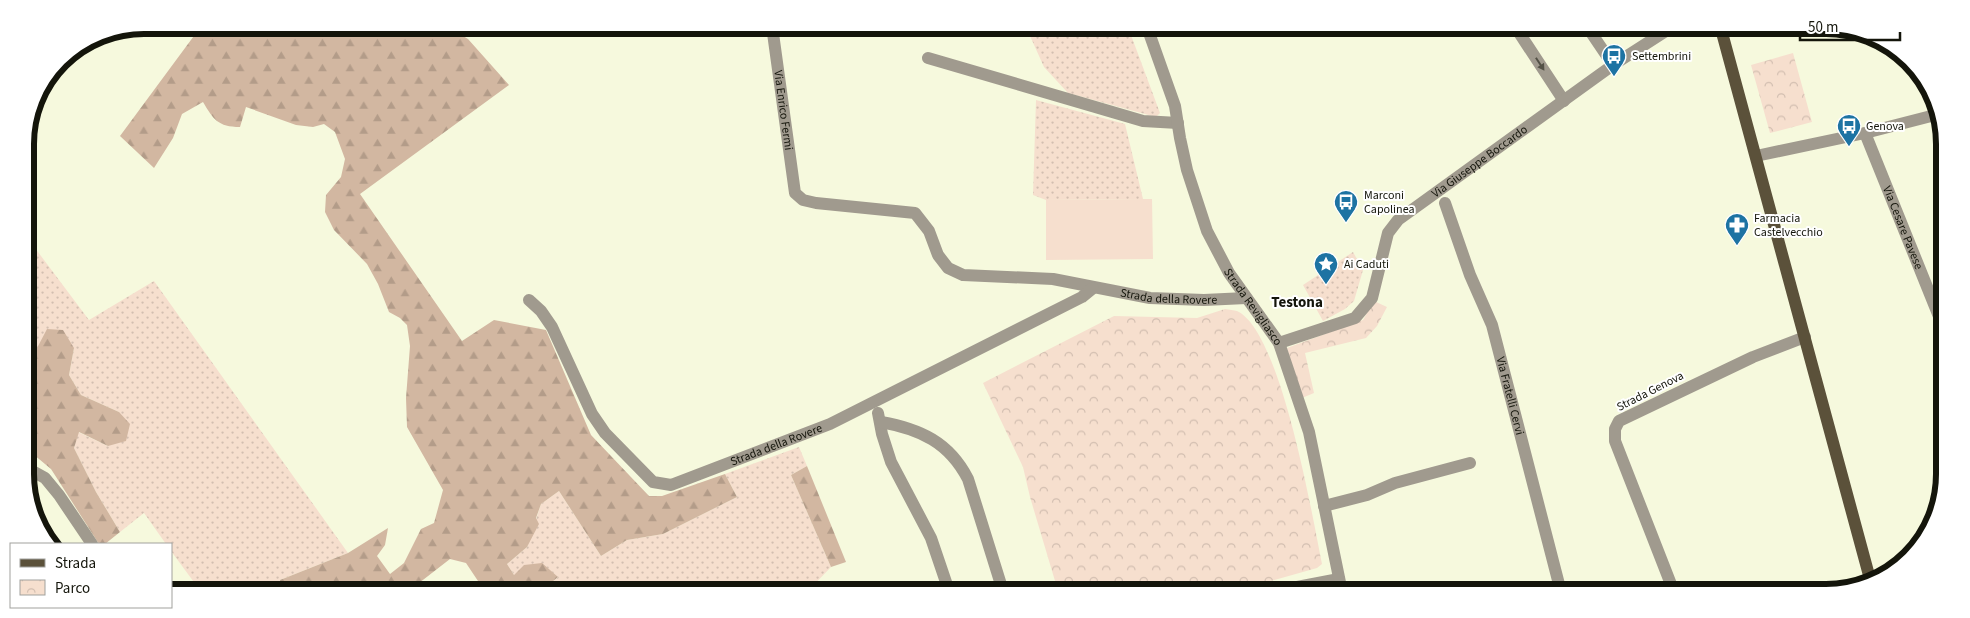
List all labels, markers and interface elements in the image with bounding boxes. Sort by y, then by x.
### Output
scale bar [1800,10,1900,42]
text: 50 m [1808,17,1838,38]
bus stop icon: Settembrini [1601,43,1627,77]
place label: Settembrini [1632,48,1691,65]
one-way arrow [1535,58,1545,71]
street label: Via Enrico Fermi [769,69,797,151]
bus stop icon: Genova [1836,113,1862,147]
place label: Genova [1866,118,1904,135]
street label: Via Giuseppe Boccardo [1428,121,1531,202]
street label: Via Cesare Pavese [1878,183,1927,272]
place label: Marconi Capolinea [1364,187,1414,218]
bus stop icon: Marconi Capolinea [1333,189,1359,223]
place label: Farmacia Castelvecchio [1754,210,1823,241]
pharmacy icon: Farmacia Castelvecchio [1724,212,1750,246]
place icon: Ai Caduti [1313,251,1339,285]
place label: Ai Caduti [1344,256,1389,273]
street label: Strada Revigliasco [1219,265,1286,349]
street label: Strada della Rovere [1119,284,1218,309]
district label: Testona [1271,292,1323,313]
street label: Via Fratelli Cervi [1492,355,1528,437]
street label: Strada Genova [1614,367,1687,416]
street label: Strada della Rovere [728,420,825,470]
legend [10,543,172,608]
text: Strada [55,553,96,574]
text: Parco [55,578,90,599]

